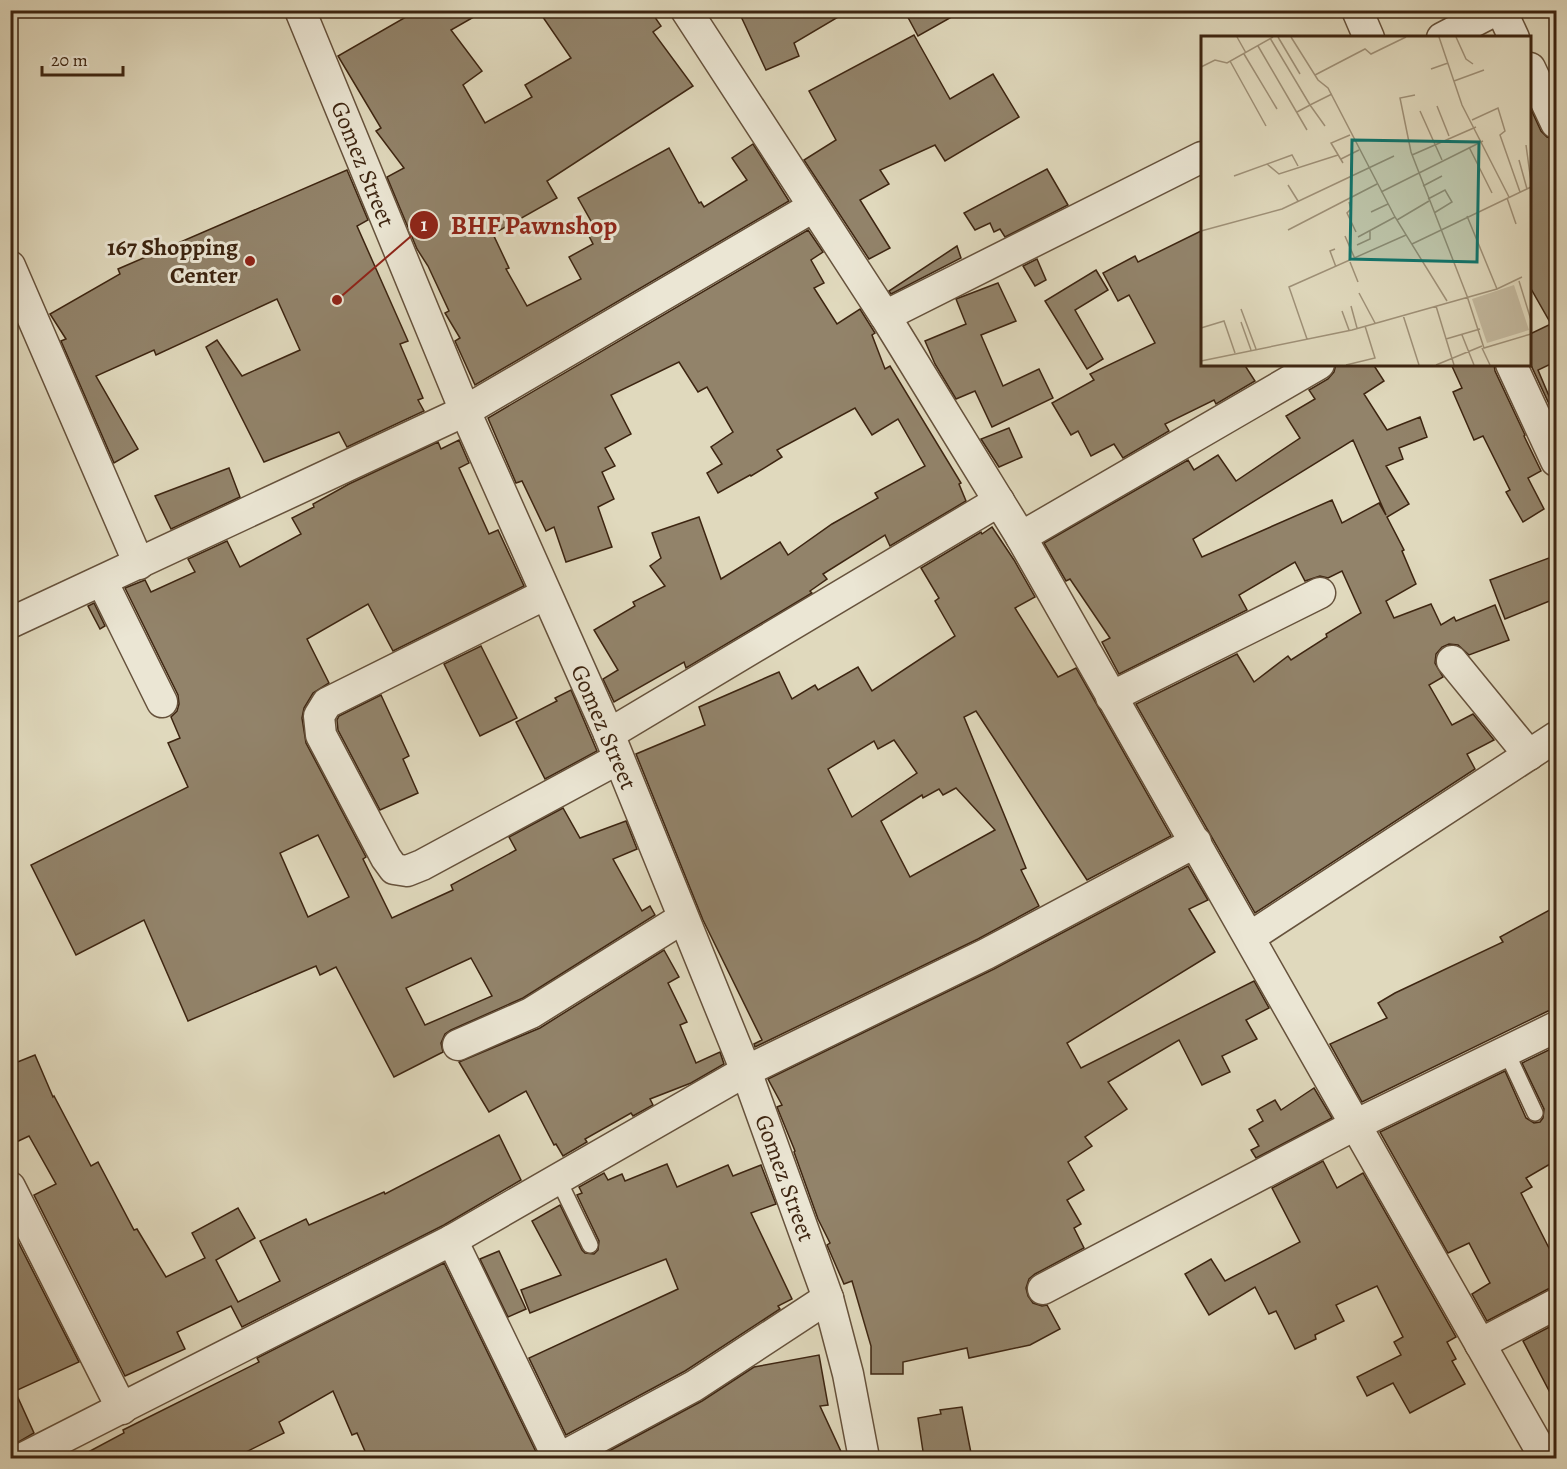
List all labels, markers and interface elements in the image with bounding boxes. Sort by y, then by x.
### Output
inset map [1201,36,1531,366]
scale bar [42,39,123,77]
text: 20 m [51,48,88,72]
street label: Gomez Street [323,96,403,232]
callout: BHF Pawnshop [409,203,629,247]
text: BHF Pawnshop [451,208,617,243]
text: 1 [421,213,428,237]
place label: 167 Shopping Center [107,231,239,291]
marker: 167 Shopping Center [243,254,257,268]
street label: Gomez Street [563,660,645,795]
street label: Gomez Street [747,1110,823,1246]

